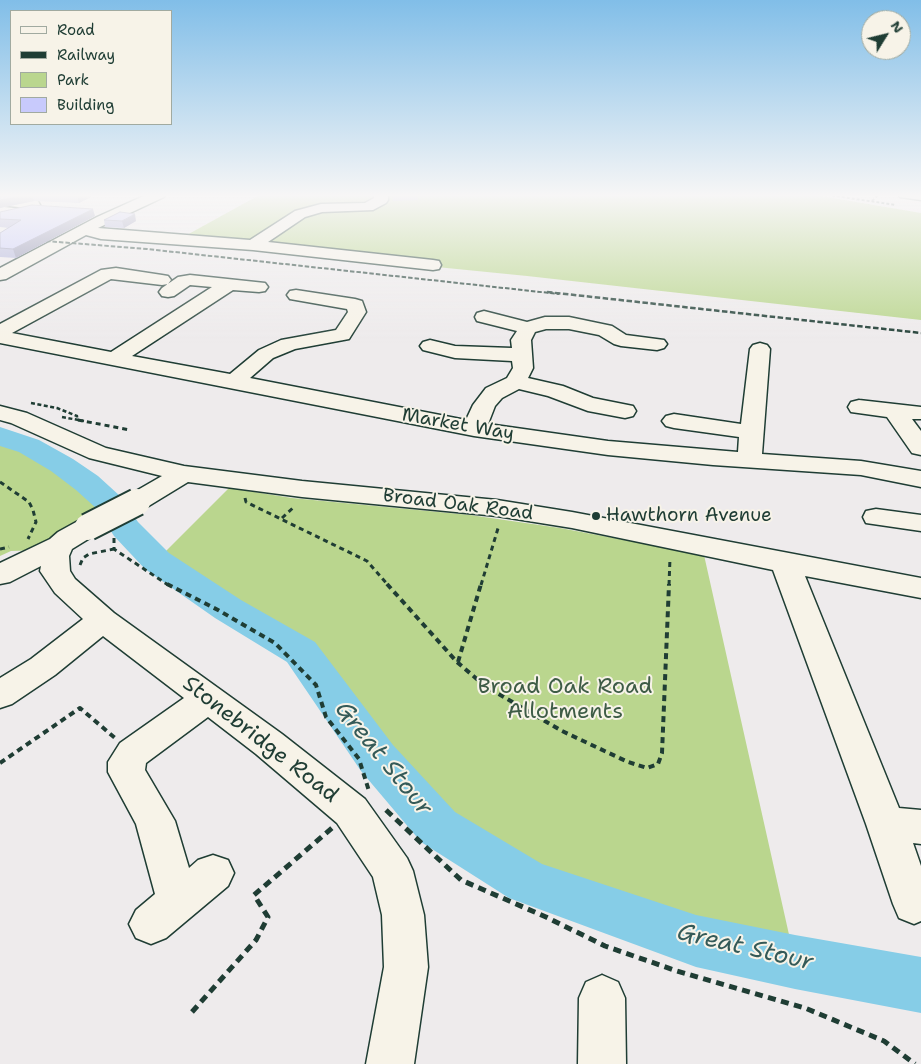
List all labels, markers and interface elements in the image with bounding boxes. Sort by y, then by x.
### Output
legend [10,10,172,125]
north arrow [861,10,911,60]
text: N [887,17,908,37]
text: Road [57,20,95,40]
text: Railway [57,45,115,65]
text: Park [57,70,89,90]
text: Building [57,95,114,115]
street label: Market Way [400,404,516,446]
street label: Broad Oak Road [382,484,534,526]
place label: Hawthorn Avenue [606,505,772,527]
marker: Hawthorn Avenue [590,510,602,522]
street label: Stonebridge Road [177,671,343,809]
park label: Broad Oak Road Allotments [477,674,653,726]
water label: Great Stour [328,696,438,822]
water label: Great Stour [674,918,816,978]

